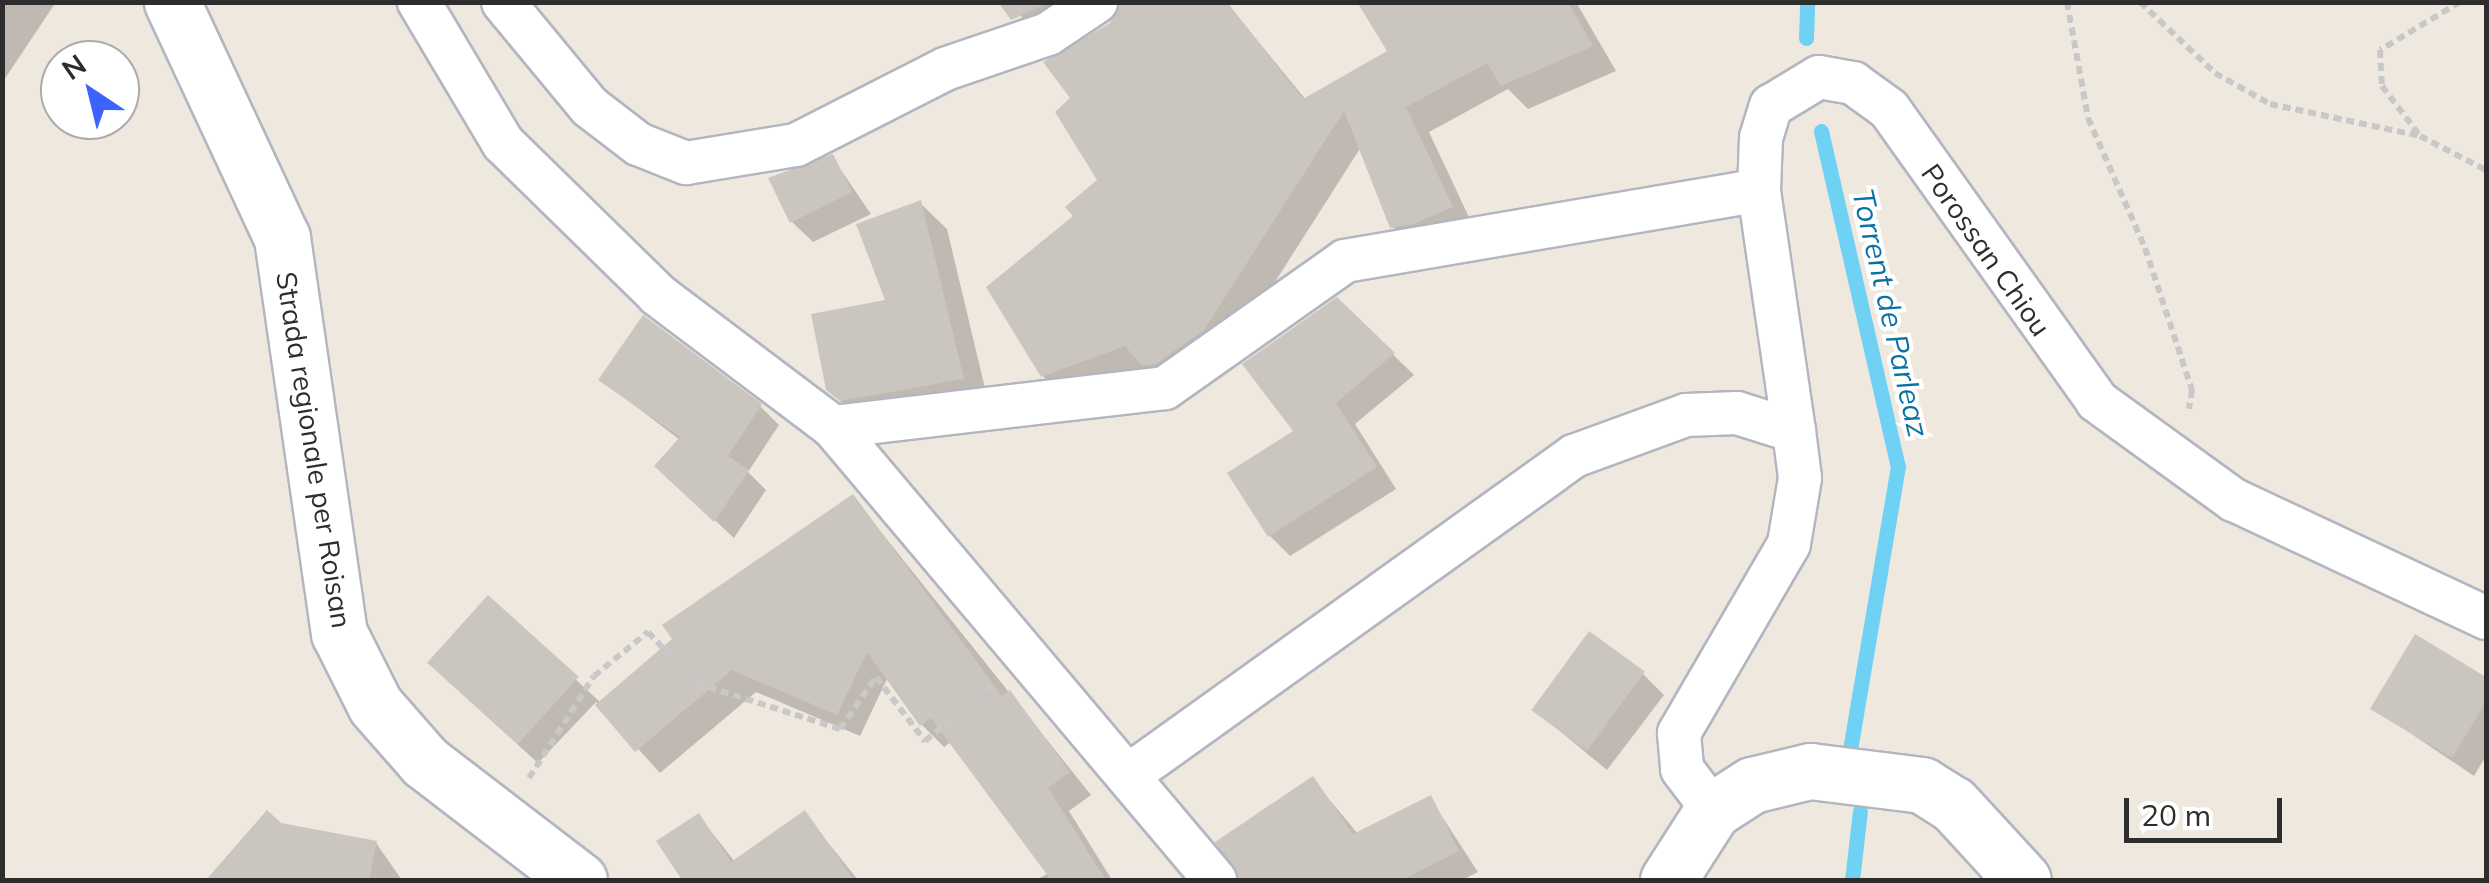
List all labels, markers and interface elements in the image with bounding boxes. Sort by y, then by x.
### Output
north arrow [40,40,140,140]
text: N [55,46,92,87]
street label: Porossan Chiou [1914,158,2058,342]
water label: Torrent de Parleaz [1845,185,1937,441]
street label: Strada regionale per Roisan [269,269,359,631]
scale bar [2129,778,2286,840]
text: 20 m [2141,796,2211,834]

